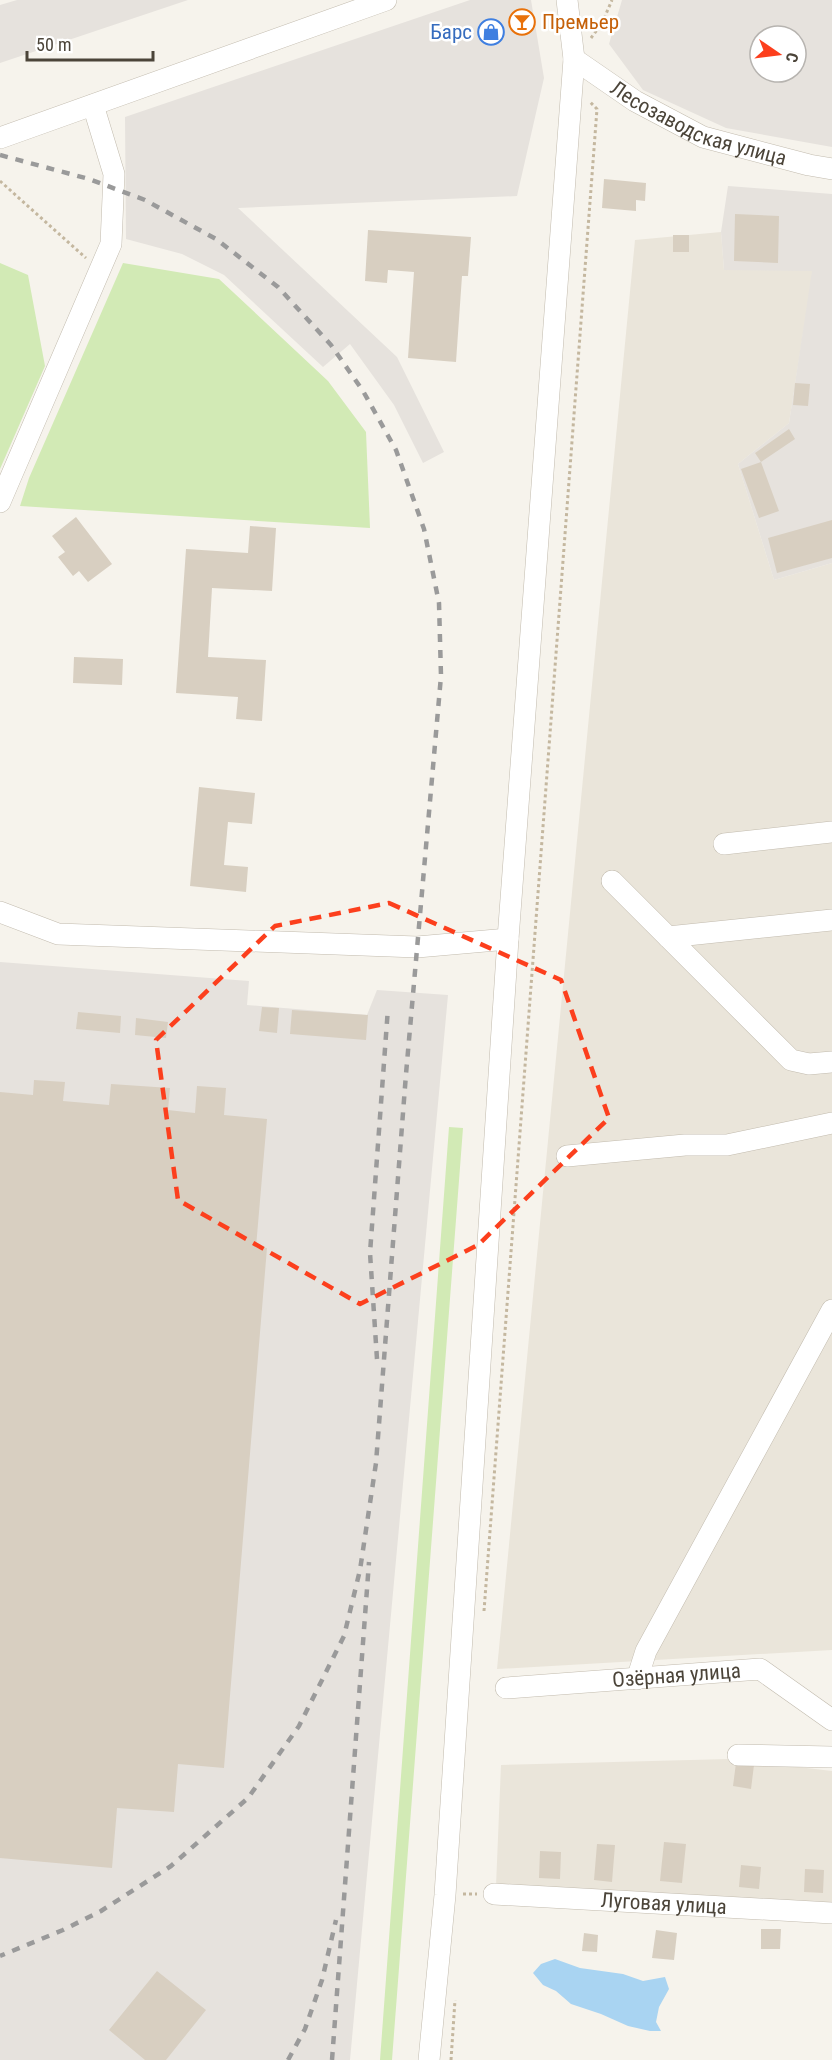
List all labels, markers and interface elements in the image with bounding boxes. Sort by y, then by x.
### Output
bar icon: Премьер [507,7,537,37]
place label: Премьер [542,10,619,34]
shop icon: Барс [476,17,506,47]
place label: Барс [430,20,472,44]
scale bar [27,24,153,62]
north arrow [748,24,808,84]
text: 50 m [36,34,71,55]
text: С [782,51,802,64]
street label: Лесозаводская улица [606,76,789,171]
street label: Озёрная улица [611,1658,742,1692]
street label: Луговая улица [600,1888,727,1919]

